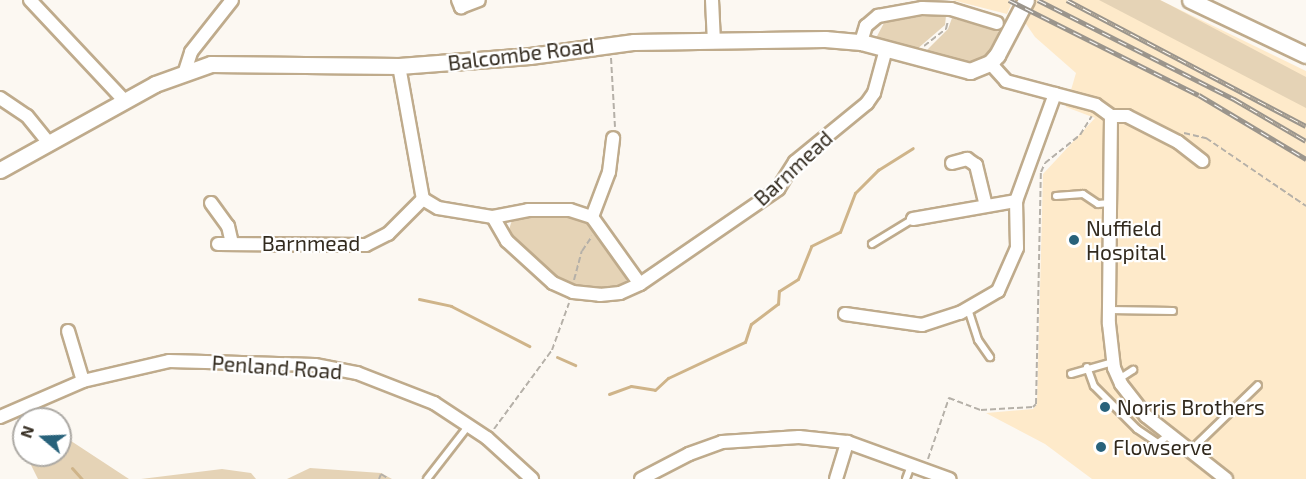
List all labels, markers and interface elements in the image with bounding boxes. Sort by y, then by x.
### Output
street label: Balcombe Road [446,33,596,75]
street label: Barnmead [748,125,838,211]
place label: Nuffield Hospital [1086,215,1166,265]
street label: Barnmead [262,230,360,256]
marker: Nuffield Hospital [1067,233,1081,247]
street label: Penland Road [211,350,343,384]
place label: Norris Brothers [1117,394,1265,420]
marker: Norris Brothers [1098,400,1112,414]
north arrow [12,407,72,467]
text: N [16,423,37,440]
place label: Flowserve [1113,434,1212,460]
marker: Flowserve [1094,440,1108,454]

